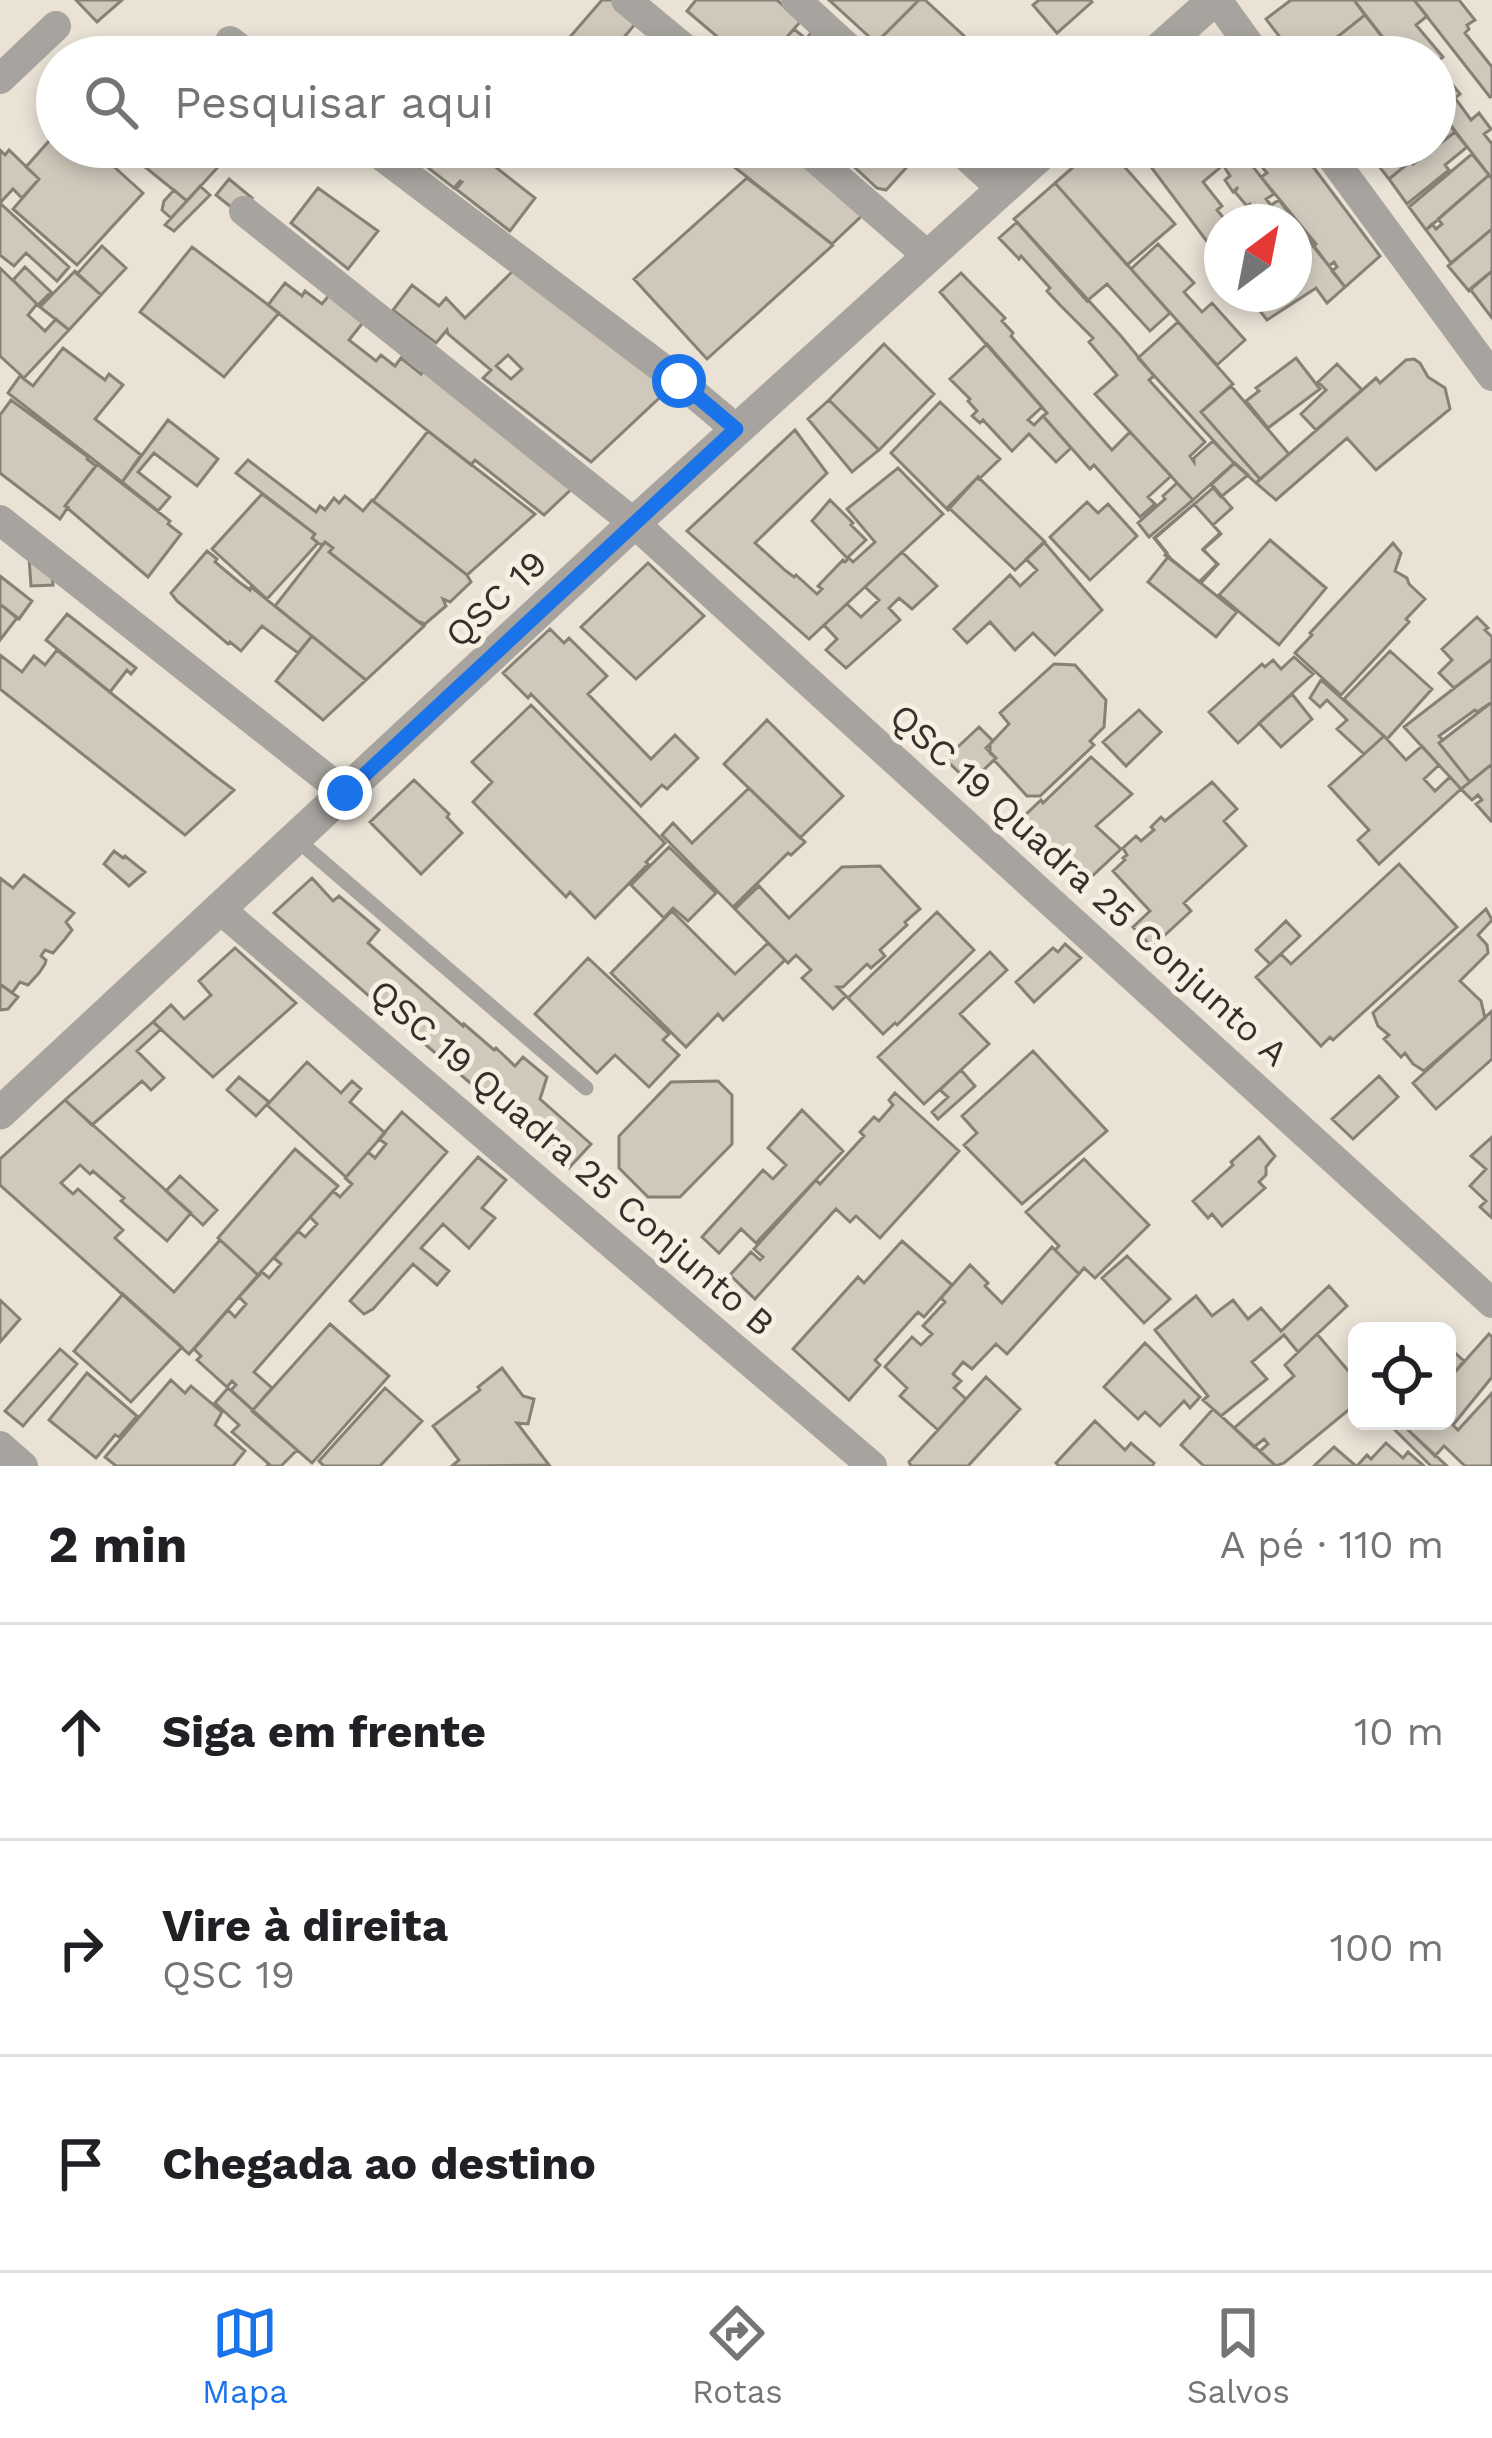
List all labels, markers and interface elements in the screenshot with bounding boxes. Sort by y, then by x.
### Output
search box [36,36,1456,168]
icon: search [78,69,144,135]
text: Pesquisar aqui [174,76,494,129]
north arrow [1204,204,1312,312]
route start [652,354,706,408]
street label: QSC 19 [437,542,555,656]
street label: QSC 19 Quadra 25 Conjunto A [881,695,1297,1075]
route end [318,766,372,820]
street label: QSC 19 Quadra 25 Conjunto B [361,971,783,1345]
map controls [1348,1322,1456,1430]
button: locate [1348,1322,1456,1430]
text: 2 min [48,1515,187,1574]
text: A pé · 110 m [1220,1522,1444,1567]
icon: ahead [48,1699,114,1765]
text: Siga em frente [162,1705,486,1758]
text: 10 m [1354,1709,1444,1754]
text: Vire à direita [162,1899,448,1952]
icon: right [48,1915,114,1981]
text: 100 m [1330,1925,1444,1970]
text: QSC 19 [162,1952,295,1997]
icon: arrive [48,2131,114,2197]
text: Chegada ao destino [162,2137,596,2190]
tab: Mapa [202,2300,288,2411]
tab: Rotas [692,2300,783,2411]
tab: Salvos [1187,2300,1290,2411]

